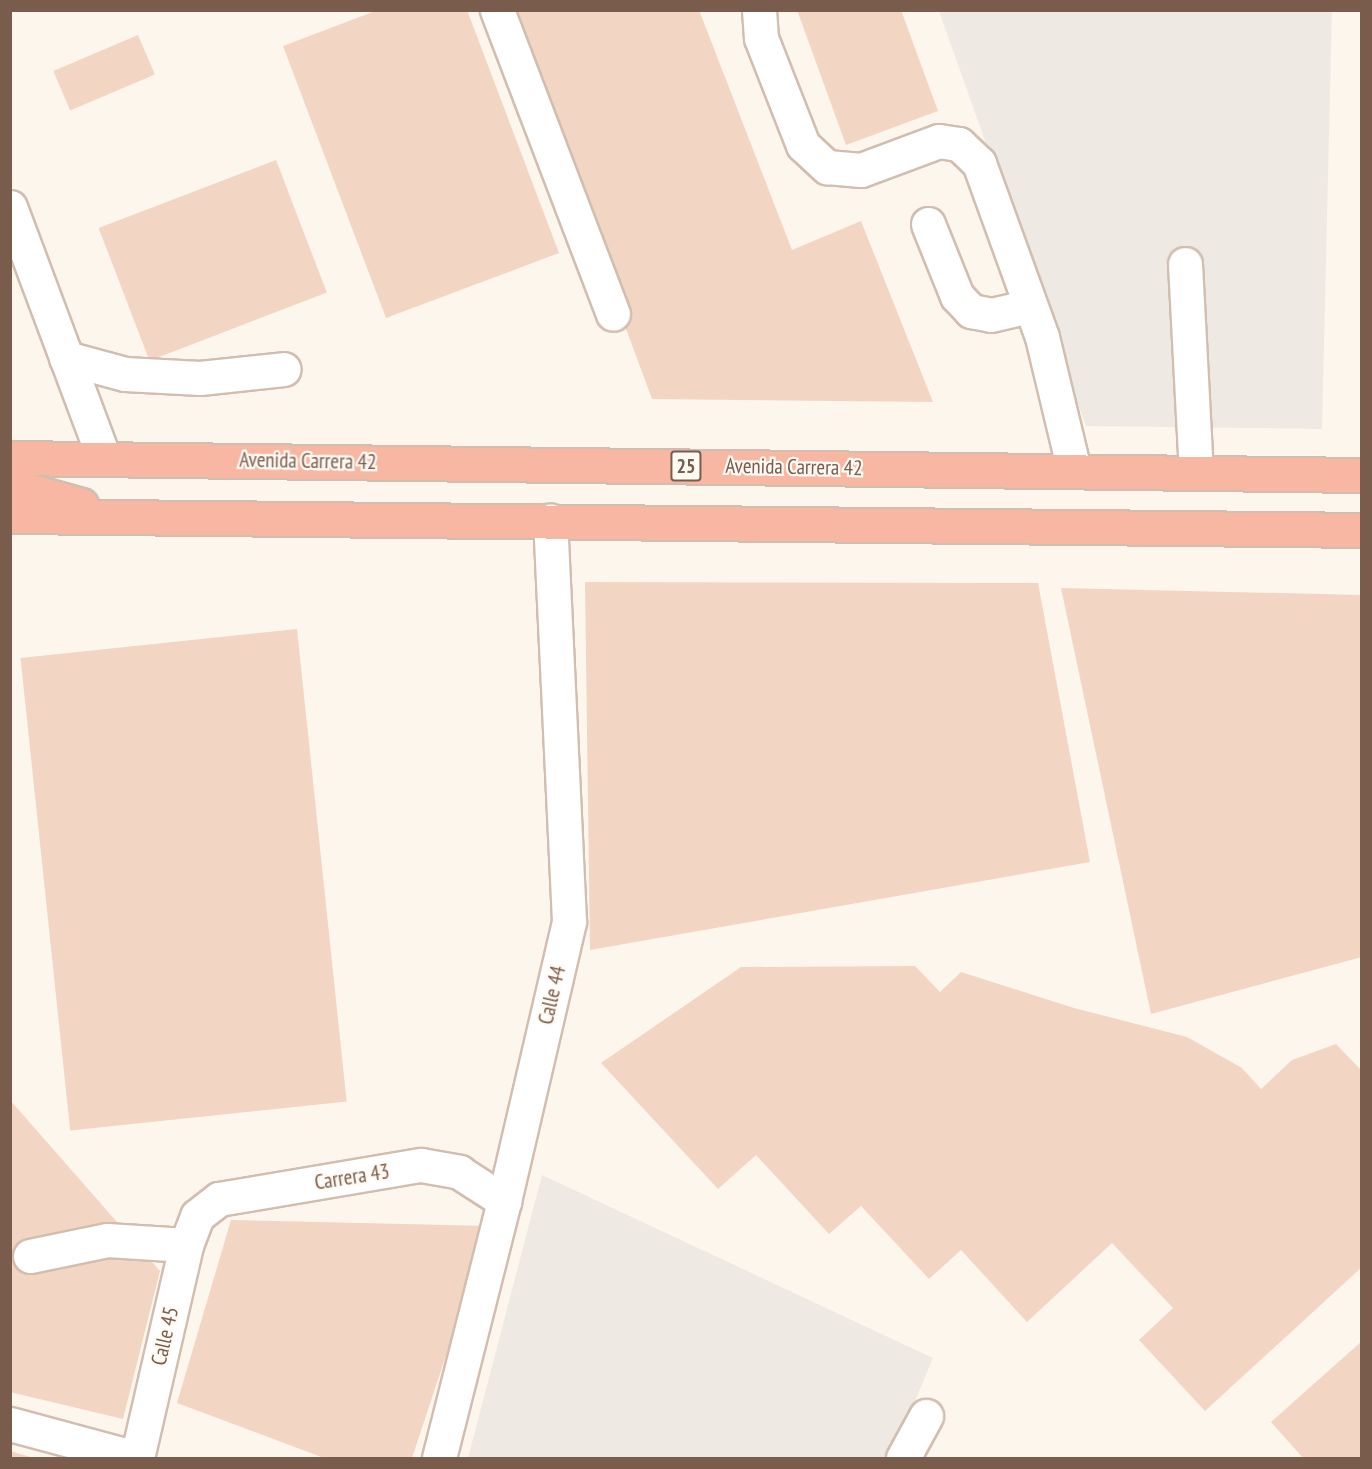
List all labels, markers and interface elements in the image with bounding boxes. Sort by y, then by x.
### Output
street label: Avenida Carrera 42 [239,447,377,475]
road number: 25 [670,449,702,483]
street label: Avenida Carrera 42 [725,453,863,481]
street label: Calle 44 [533,963,571,1027]
street label: Carrera 43 [313,1159,391,1195]
street label: Calle 45 [146,1304,184,1368]

